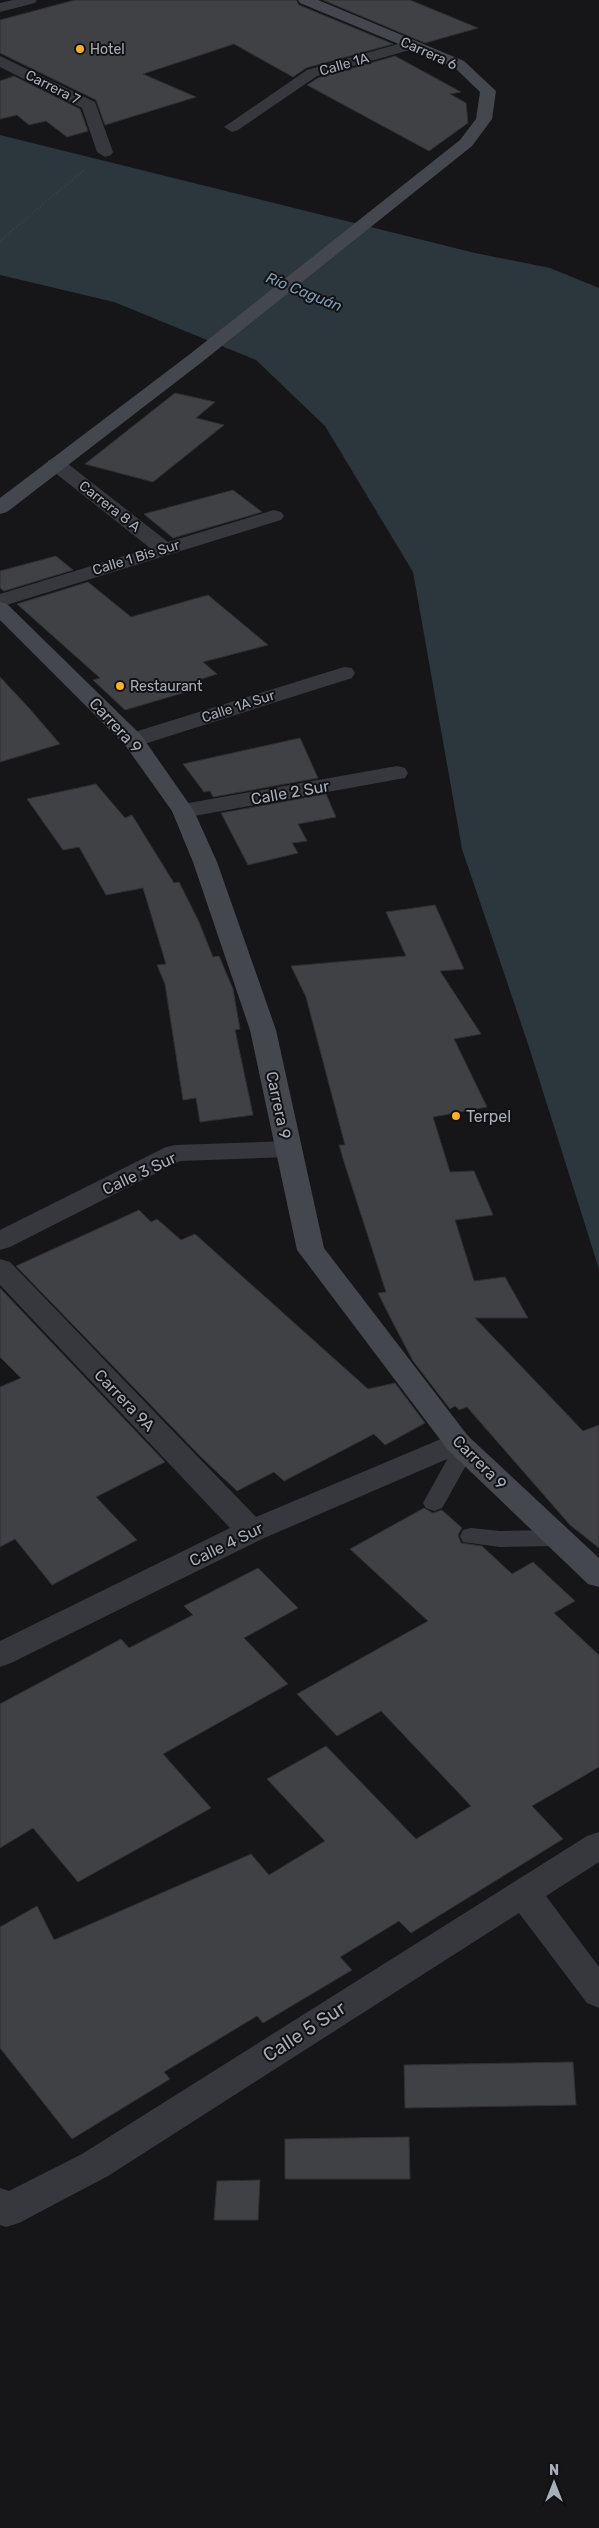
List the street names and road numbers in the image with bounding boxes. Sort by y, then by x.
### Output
street label: Carrera 6 [398,33,460,73]
street label: Calle 1A [318,49,371,80]
street label: Carrera 7 [23,66,83,108]
street label: Carrera 8 A [76,477,144,536]
street label: Calle 1 Bis Sur [90,536,182,579]
street label: Calle 1A Sur [199,686,278,726]
street label: Carrera 9 [85,694,146,757]
street label: Calle 2 Sur [249,776,331,809]
street label: Carrera 9 [262,1070,295,1141]
street label: Calle 3 Sur [99,1148,179,1199]
street label: Carrera 9A [90,1365,159,1435]
street label: Carrera 9 [449,1431,511,1493]
street label: Calle 4 Sur [186,1518,266,1570]
street label: Calle 5 Sur [259,1996,351,2067]

